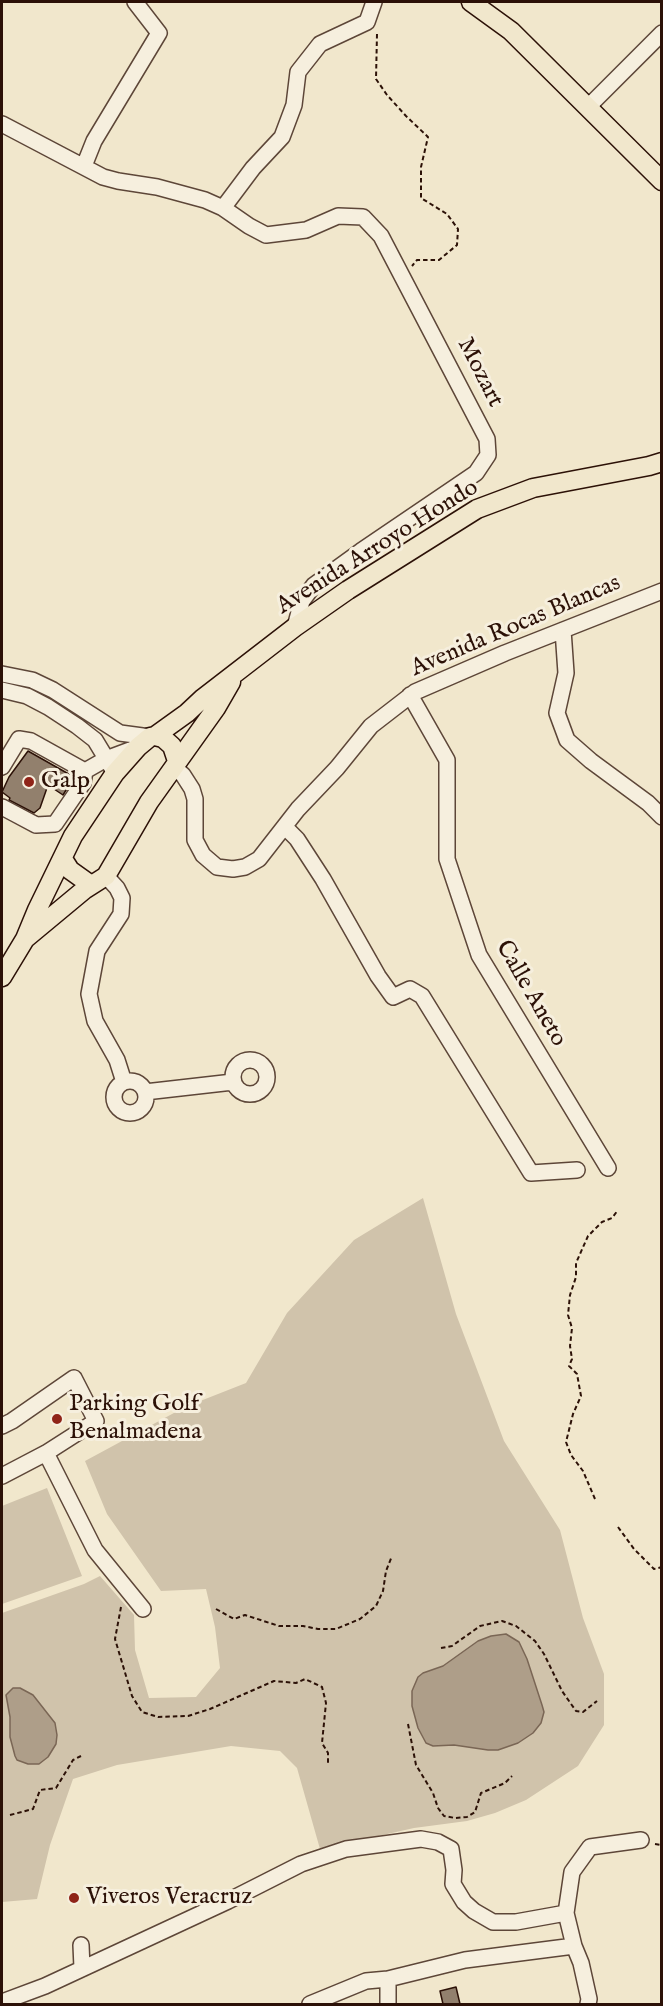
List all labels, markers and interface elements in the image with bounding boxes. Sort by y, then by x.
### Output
street label: Mozart [449,334,509,412]
street label: Avenida Arroyo Hondo [272,474,484,622]
street label: Avenida Rocas Blancas [407,570,625,684]
place label: Galp [41,768,90,796]
marker: Galp [22,775,36,789]
street label: Calle Aneto [488,936,572,1052]
place label: Parking Golf Benalmadena [69,1391,202,1447]
marker: Parking Golf Benalmadena [50,1412,64,1426]
place label: Viveros Veracruz [86,1884,252,1912]
marker: Viveros Veracruz [67,1891,81,1905]

